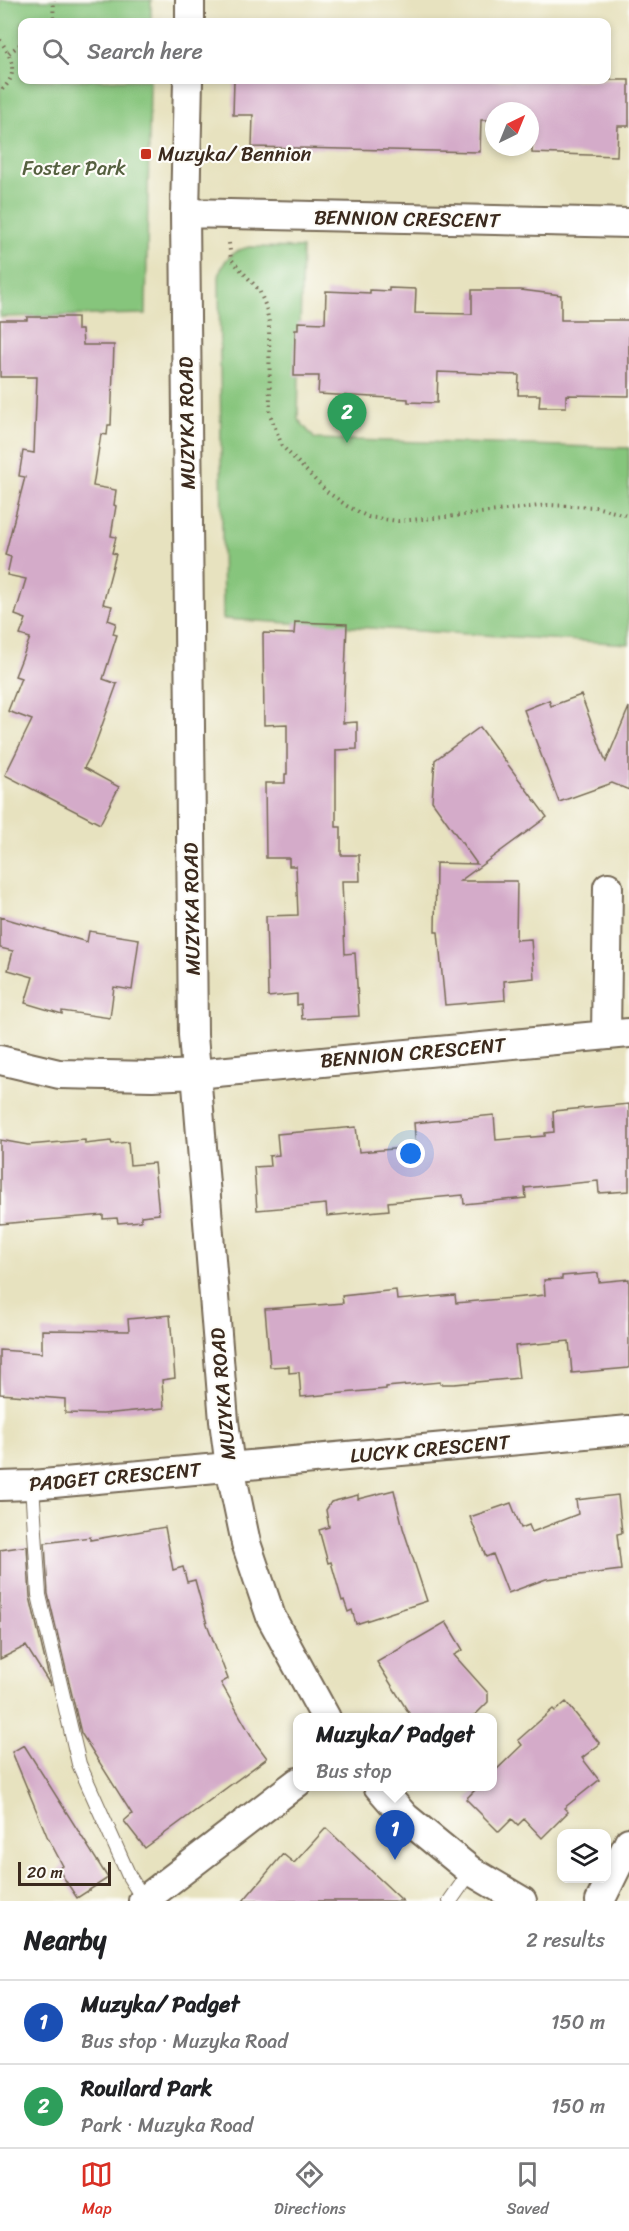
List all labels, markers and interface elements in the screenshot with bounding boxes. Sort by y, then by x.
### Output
search box [18,18,611,84]
text: Search here [87,32,203,71]
icon: search [39,35,72,68]
north arrow [485,102,539,156]
place label: Muzyka/ Bennion [158,137,312,172]
marker: Muzyka/ Bennion [139,147,153,161]
park label: Foster Park [22,151,126,186]
street label: BENNION CRESCENT [314,200,502,238]
street label: MUZYKA ROAD [168,356,206,490]
pin: 2 [328,394,366,443]
street label: MUZYKA ROAD [173,842,211,976]
street label: BENNION CRESCENT [319,1027,509,1079]
your location [396,1139,425,1168]
street label: MUZYKA ROAD [200,1326,246,1462]
street label: LUCYK CRESCENT [349,1424,513,1473]
street label: PADGET CRESCENT [28,1452,204,1502]
popup [293,1713,497,1791]
text: Muzyka/ Padget [316,1715,474,1754]
text: Bus stop [316,1754,392,1789]
pin: 1 [376,1810,414,1860]
map controls [557,1829,611,1883]
button: layers [557,1829,611,1883]
text: 20 m [27,1858,63,1887]
scale bar [18,1859,111,1886]
text: Nearby [24,1917,106,1963]
text: 2 results [526,1923,605,1958]
text: Muzyka/ Padget [81,1985,239,2024]
text: 1 [39,2005,48,2040]
text: 150 m [551,2005,605,2040]
text: Bus stop · Muzyka Road [81,2024,288,2059]
text: Rouilard Park [81,2069,212,2108]
text: 2 [38,2089,49,2124]
text: 150 m [551,2089,605,2124]
text: Park · Muzyka Road [81,2108,253,2143]
tab: Map [80,2158,113,2223]
tab: Directions [274,2158,346,2223]
tab: Saved [506,2158,549,2223]

